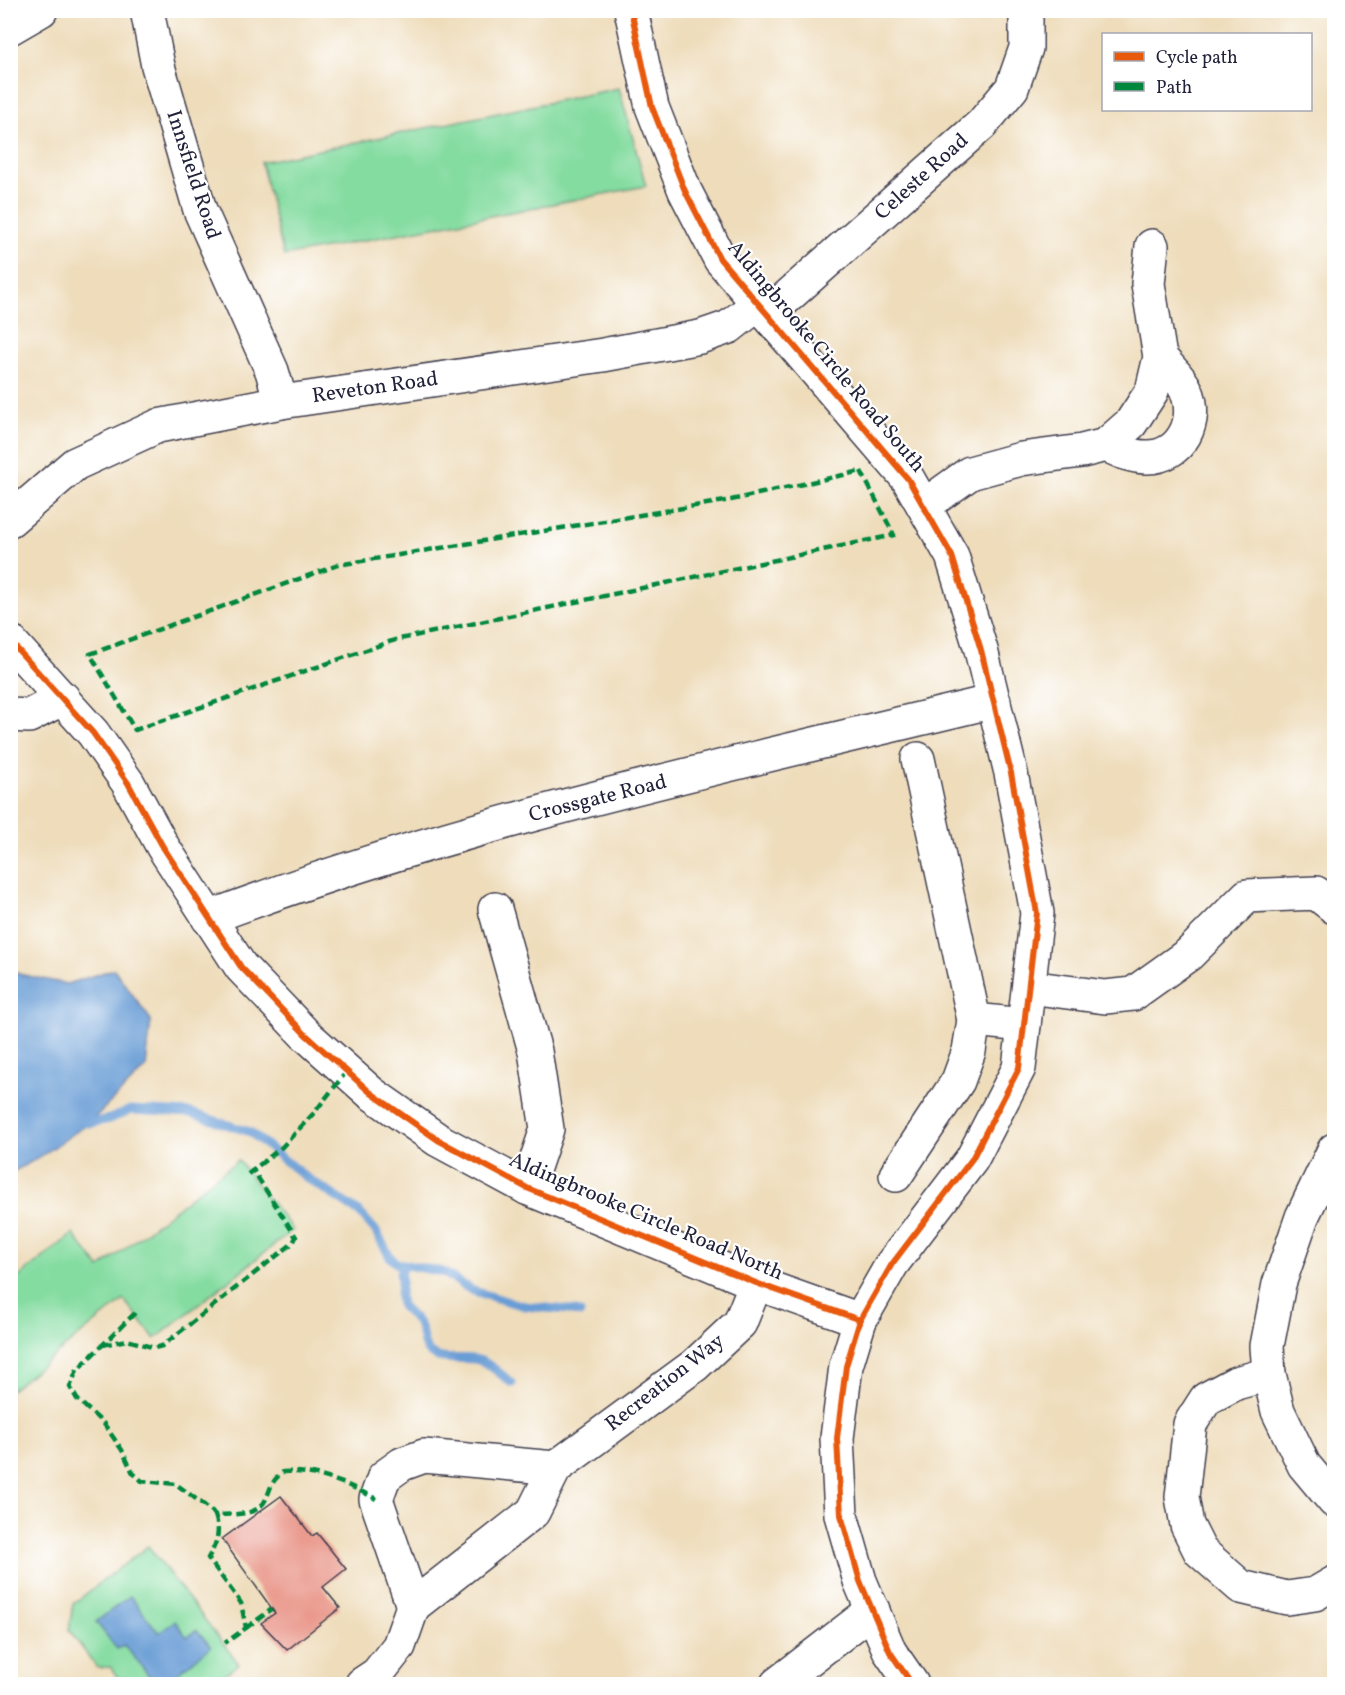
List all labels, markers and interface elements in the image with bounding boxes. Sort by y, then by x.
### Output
legend [1102,33,1312,111]
text: Cycle path [1156,46,1238,71]
text: Path [1156,76,1192,101]
street label: Innsfield Road [158,107,228,243]
street label: Celeste Road [869,127,975,227]
street label: Aldingbrooke Circle Road South [720,235,932,479]
street label: Reveton Road [310,365,440,411]
street label: Crossgate Road [526,768,670,830]
street label: Aldingbrooke Circle Road North [504,1146,788,1288]
street label: Recreation Way [599,1327,731,1439]

